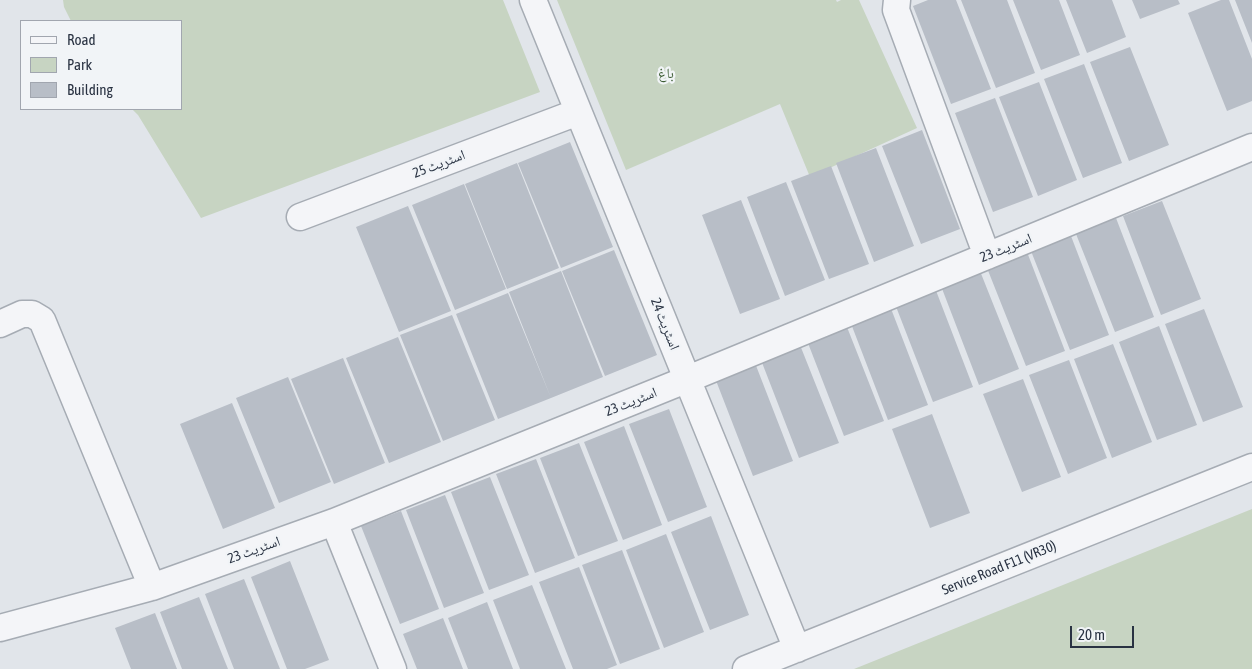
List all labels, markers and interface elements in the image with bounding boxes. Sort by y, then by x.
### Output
legend [20,20,182,110]
text: Road [67,31,96,48]
text: Park [67,56,92,73]
park label: باغ [658,66,674,82]
text: Building [67,81,113,98]
street label: اسٹریٹ 25 [411,146,467,182]
street label: اسٹریٹ 23 [978,230,1034,266]
street label: اسٹریٹ 24 [647,296,683,352]
street label: اسٹریٹ 23 [603,384,659,420]
street label: اسٹریٹ 23 [225,533,283,567]
street label: Service Road F11 (VR30) [939,537,1059,599]
scale bar [1072,616,1136,648]
text: 20 m [1078,626,1105,643]

